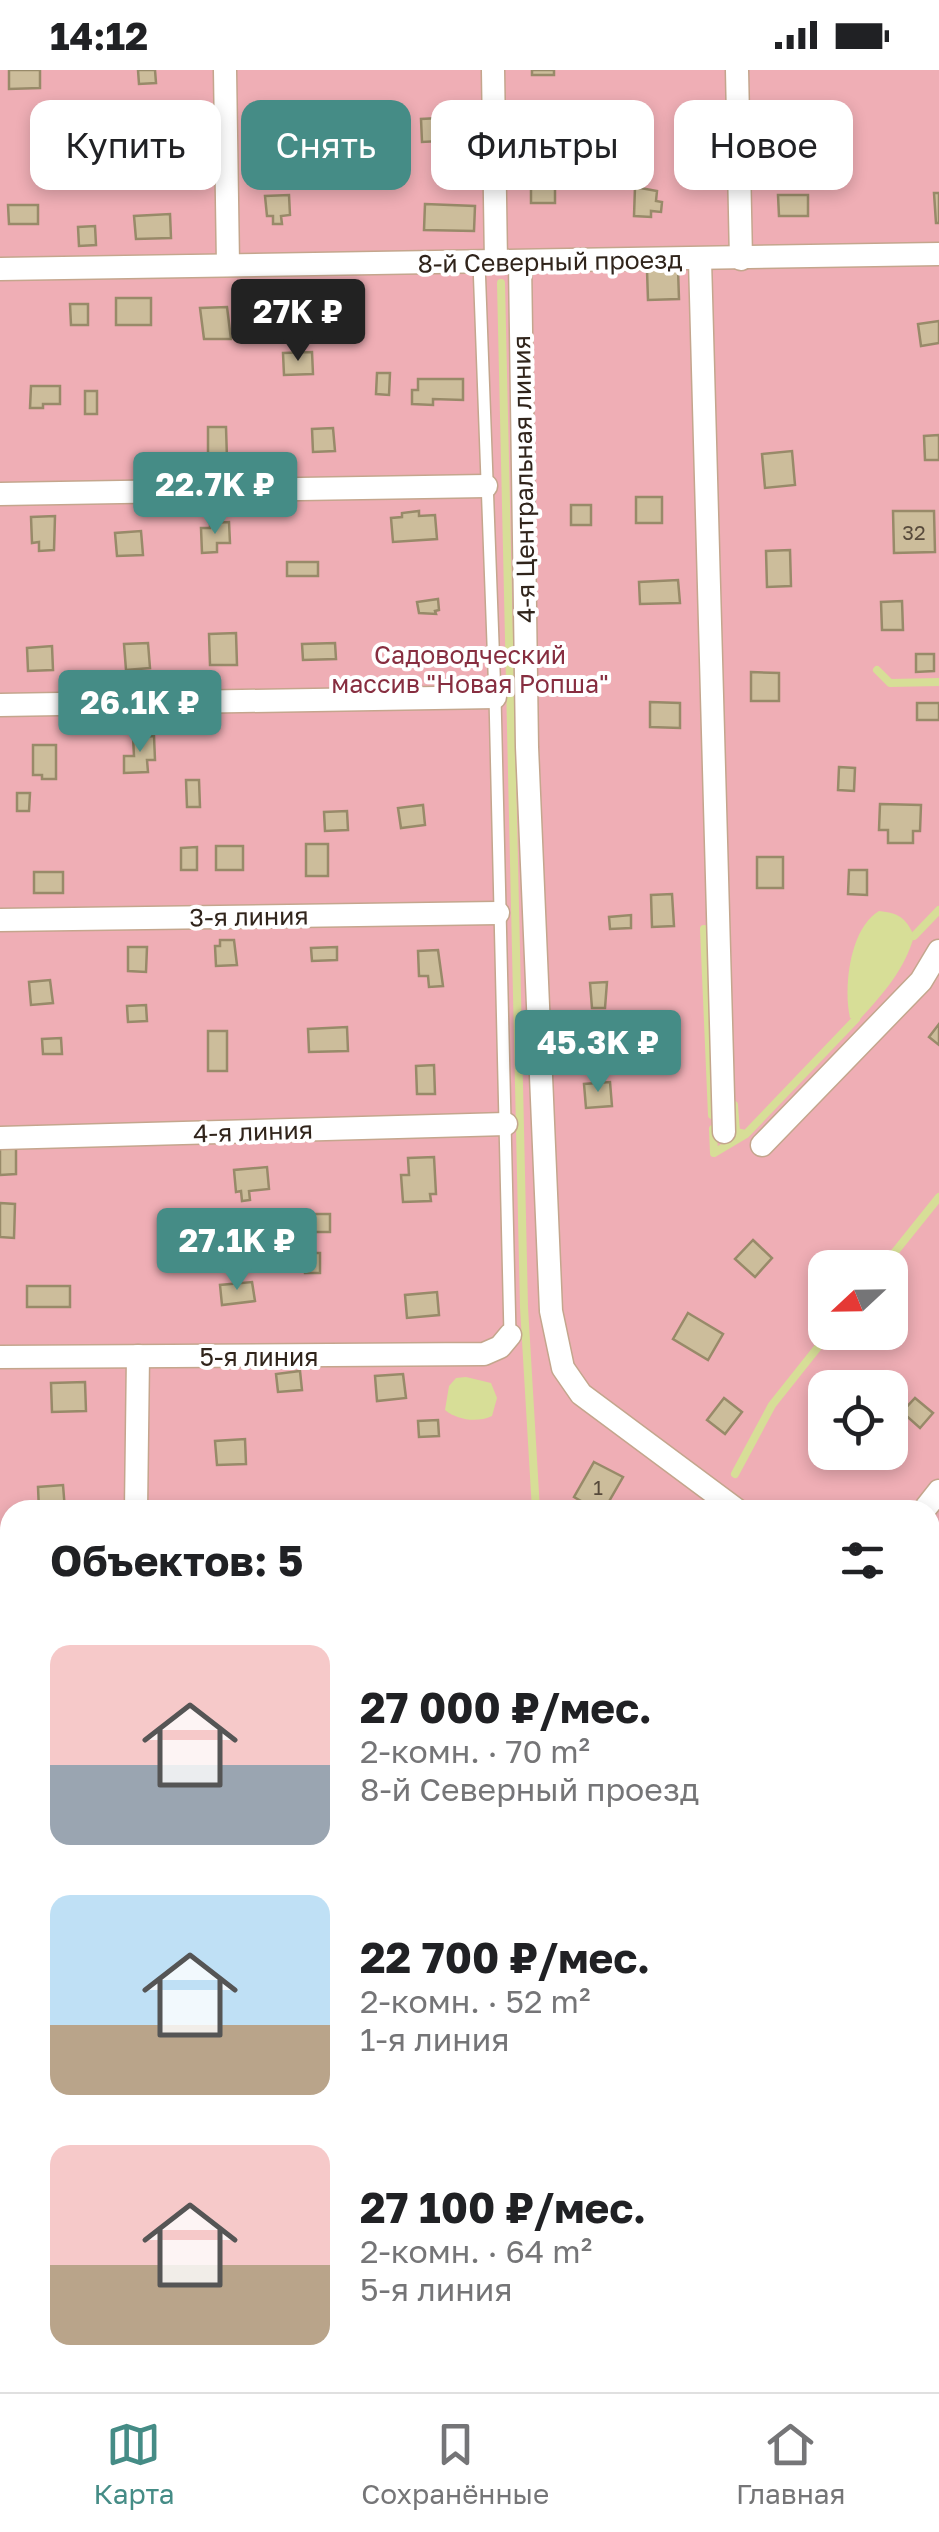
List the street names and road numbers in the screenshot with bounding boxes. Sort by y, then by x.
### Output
street label: 8-й Северный проезд [417,243,683,279]
street label: 4-я Центральная линия [505,335,541,623]
street label: 3-я линия [189,899,309,933]
street label: 4-я линия [193,1113,313,1149]
street label: 5-я линия [199,1341,319,1372]

